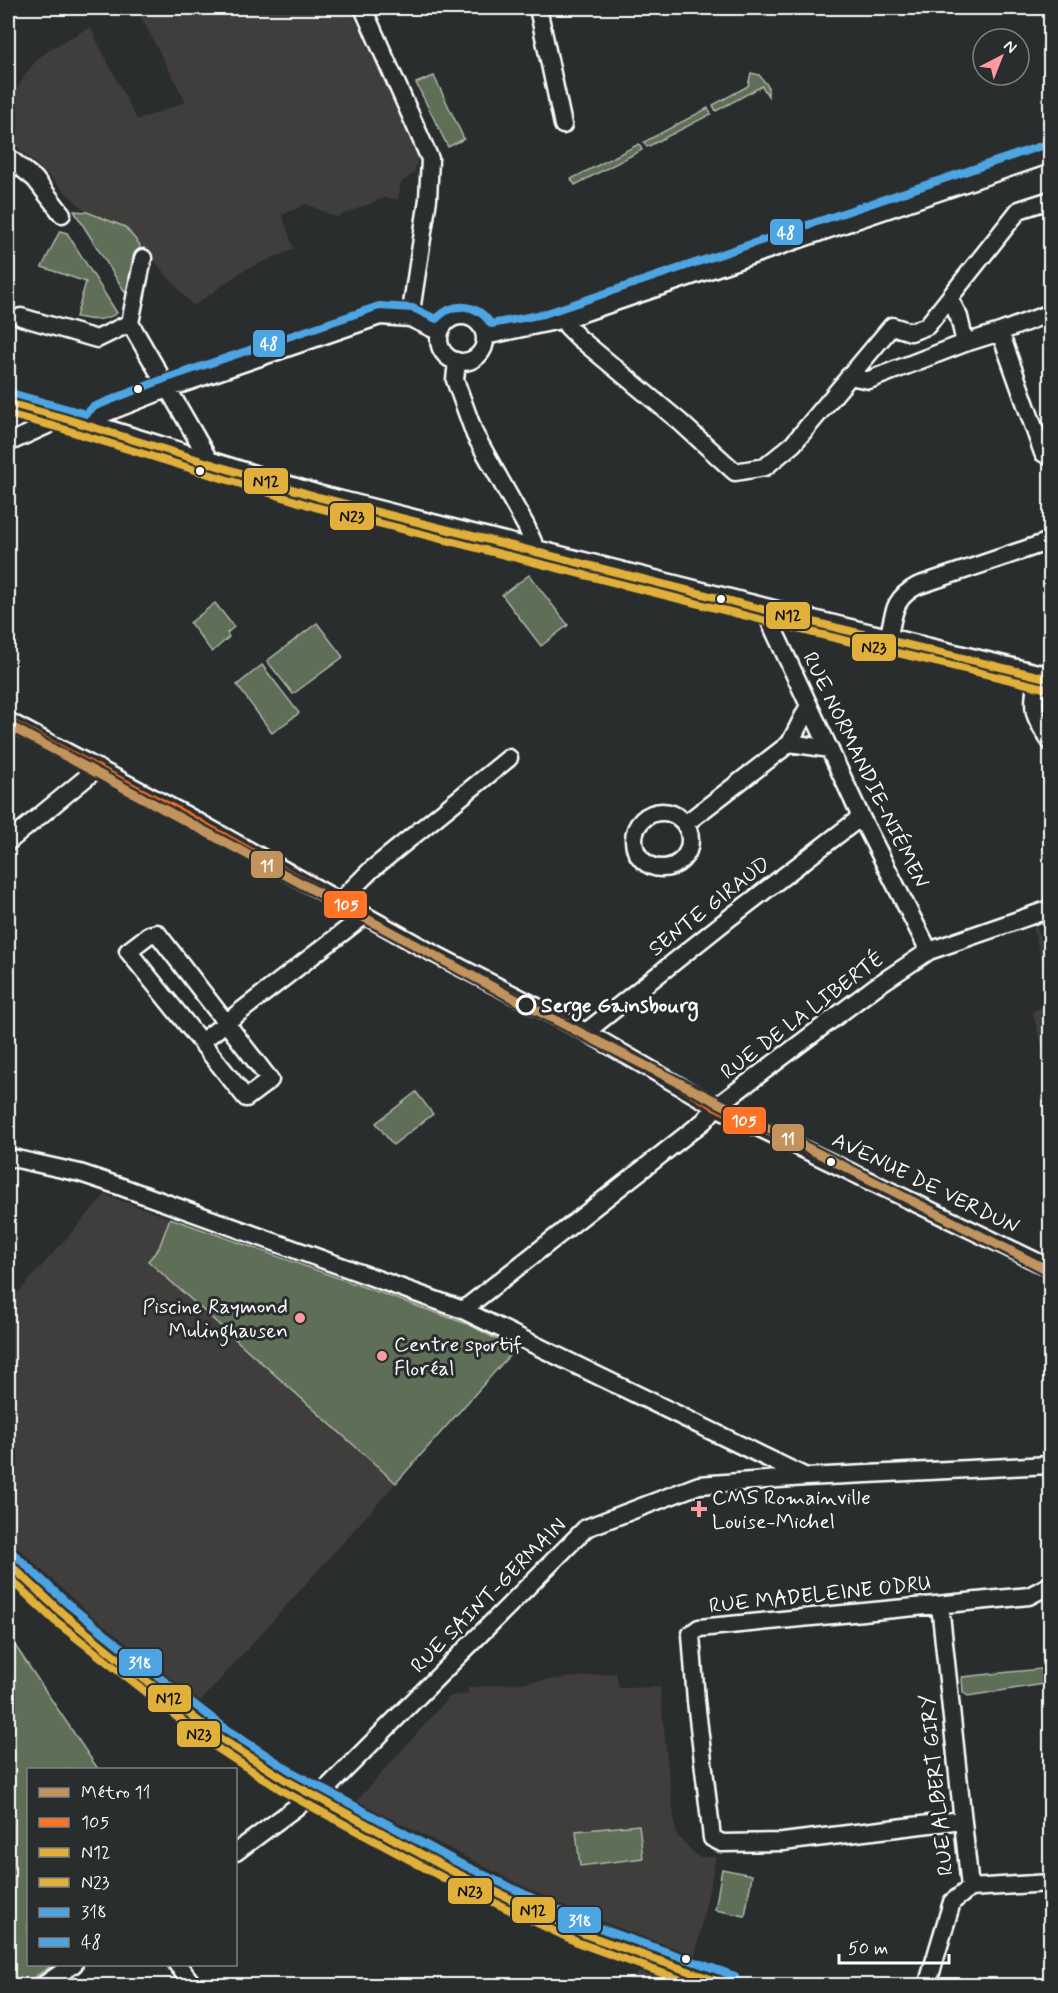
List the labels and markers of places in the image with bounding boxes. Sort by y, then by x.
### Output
unlabelled marker [132,383,144,395]
unlabelled marker [194,465,206,477]
unlabelled marker [715,593,727,605]
place label: Serge Gainsbourg [541,992,699,1022]
marker: Serge Gainsbourg [516,995,536,1015]
unlabelled marker [825,1156,837,1168]
place label: Piscine Raymond Mulinghausen [142,1293,288,1347]
marker: Piscine Raymond Mulinghausen [293,1311,307,1325]
place label: Centre sportif Floréal [394,1331,522,1383]
marker: Centre sportif Floréal [375,1349,389,1363]
place label: CMS Romainville Louise-Michel [712,1484,871,1536]
marker: CMS Romainville Louise-Michel [690,1500,708,1518]
unlabelled marker [680,1953,692,1965]

